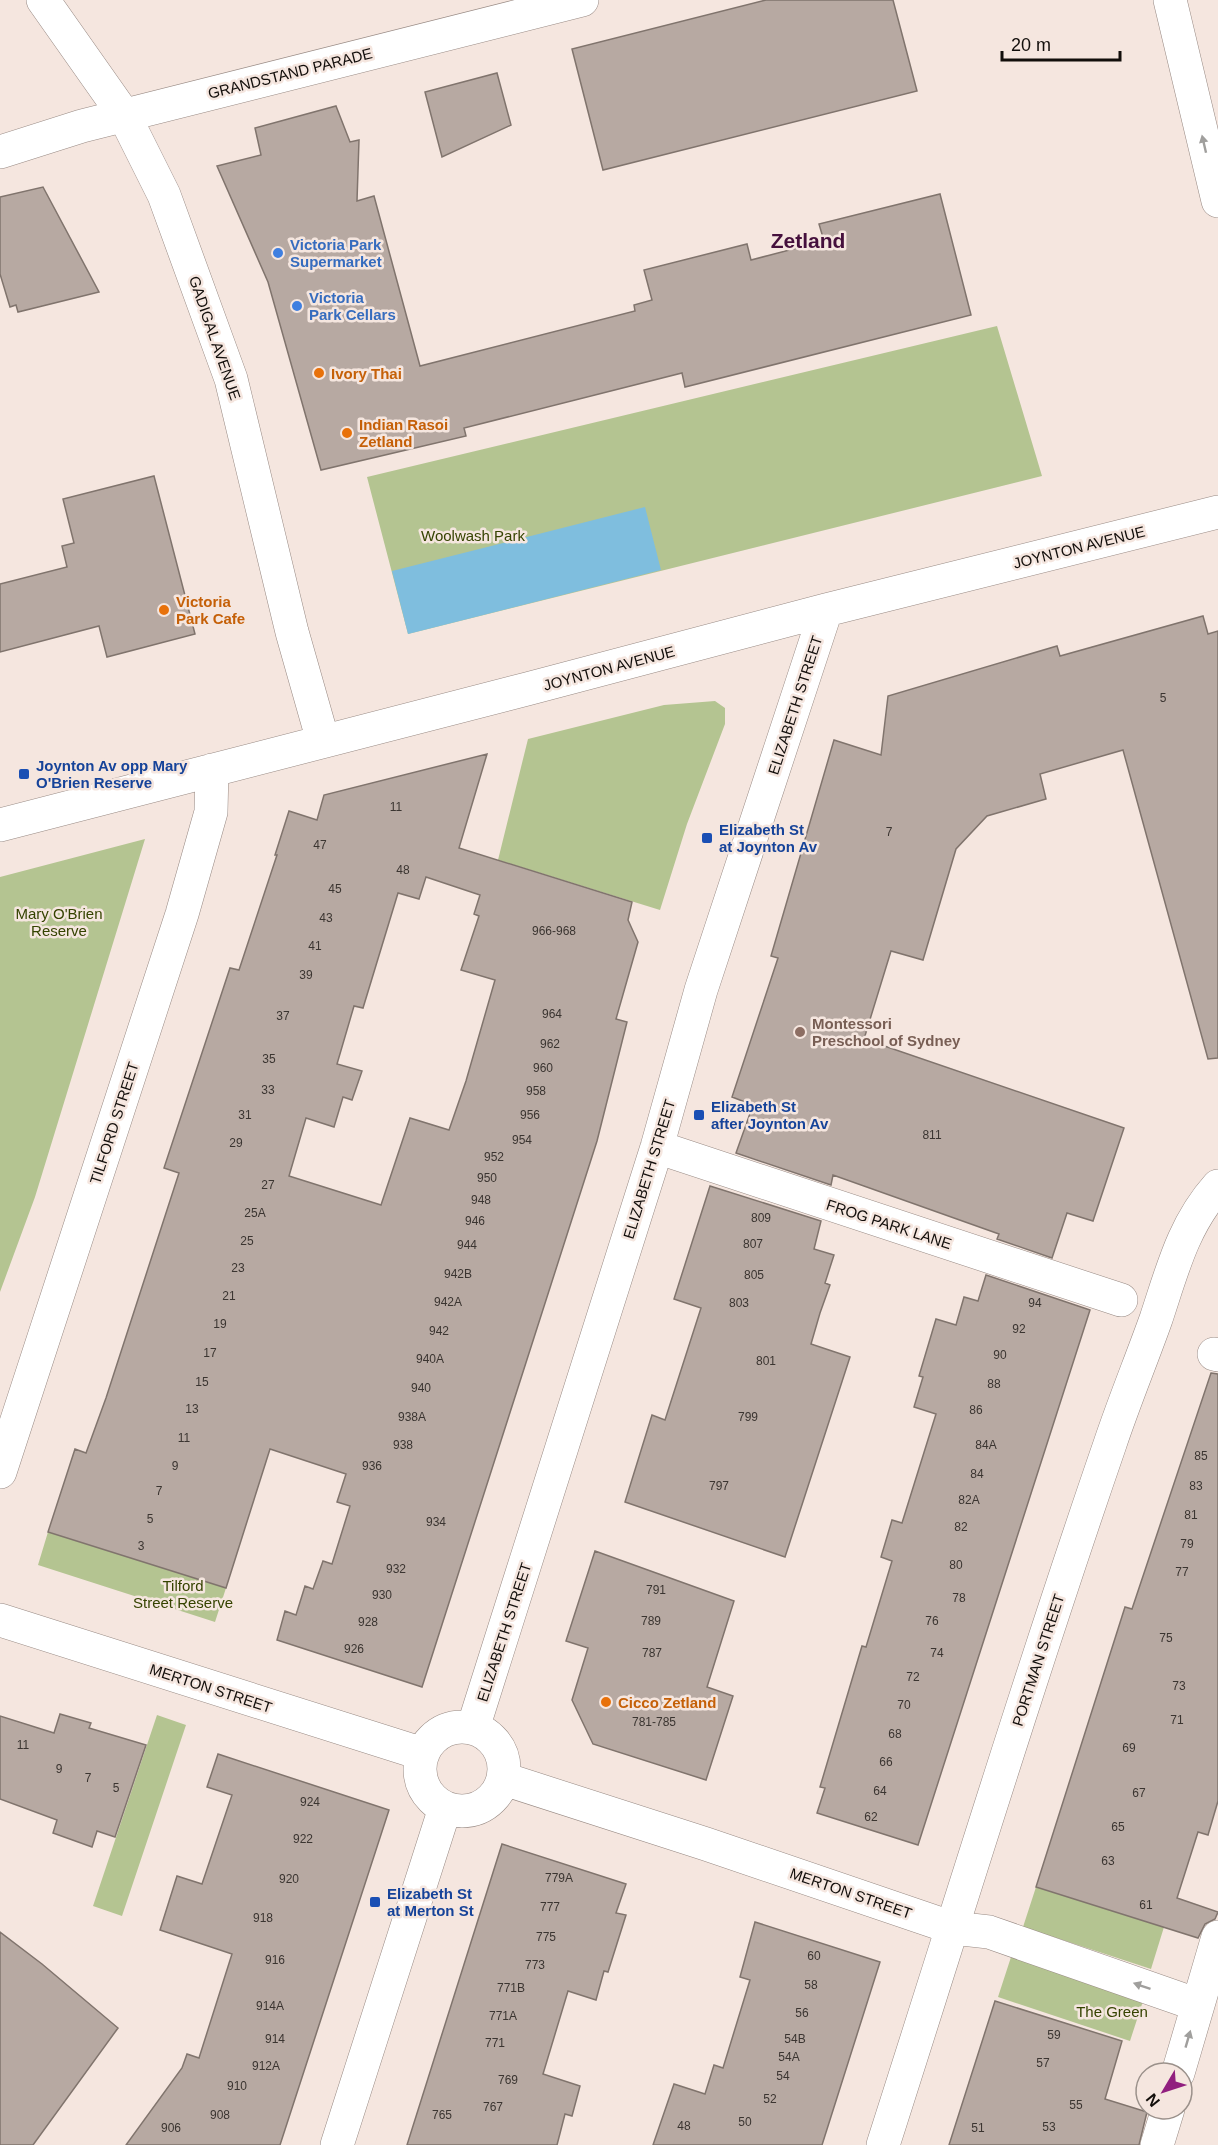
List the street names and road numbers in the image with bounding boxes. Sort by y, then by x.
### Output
street label: GRANDSTAND PARADE [206,44,374,102]
street label: GADIGAL AVENUE [186,274,244,402]
street label: JOYNTON AVENUE [1011,522,1147,572]
street label: ELIZABETH STREET [765,633,825,777]
street label: JOYNTON AVENUE [541,642,677,694]
street label: TILFORD STREET [86,1060,142,1186]
street label: ELIZABETH STREET [620,1097,678,1241]
street label: FROG PARK LANE [824,1196,954,1252]
street label: ELIZABETH STREET [474,1560,534,1704]
street label: PORTMAN STREET [1009,1592,1067,1728]
street label: MERTON STREET [148,1660,274,1716]
street label: MERTON STREET [788,1864,914,1922]

